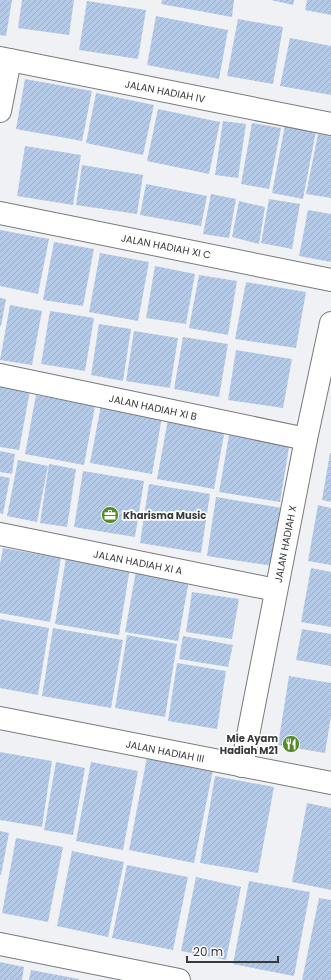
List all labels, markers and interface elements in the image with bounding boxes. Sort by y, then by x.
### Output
street label: JALAN HADIAH IV [123,76,207,107]
street label: JALAN HADIAH XI C [120,230,212,263]
street label: JALAN HADIAH XI B [107,391,198,424]
street label: JALAN HADIAH X [271,504,300,584]
office icon: Kharisma Music [100,505,120,525]
place label: Kharisma Music [123,508,206,523]
street label: JALAN HADIAH XI A [92,547,184,579]
place label: Mie Ayam Hadiah M21 [220,731,278,758]
restaurant icon: Mie Ayam Hadiah M21 [281,734,301,754]
street label: JALAN HADIAH III [124,737,205,766]
scale bar [187,938,278,964]
text: 20 m [193,943,223,960]

